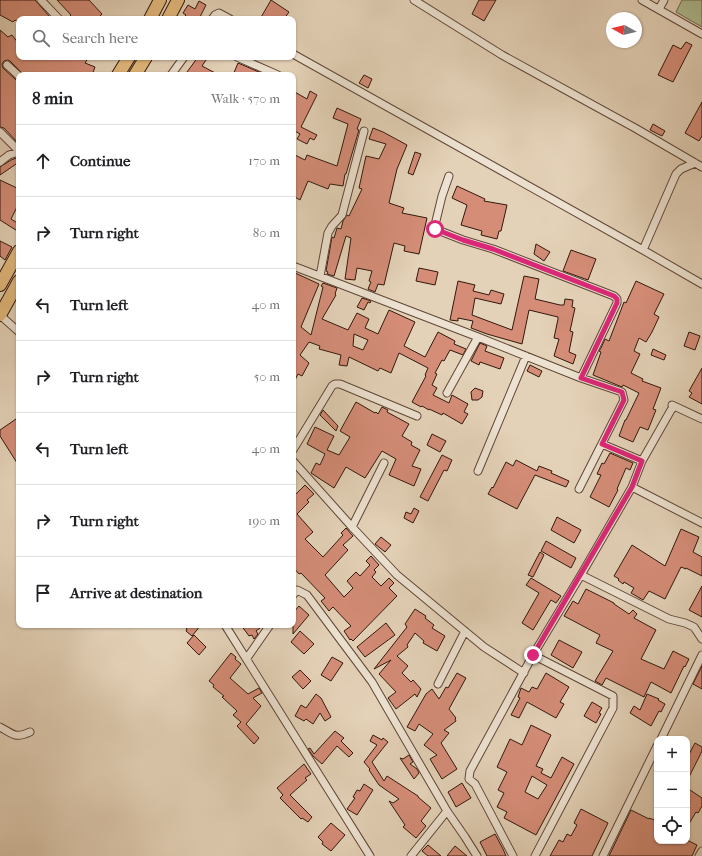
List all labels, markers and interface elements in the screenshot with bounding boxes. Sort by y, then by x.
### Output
north arrow [606,12,642,48]
search box [16,16,296,60]
icon: search [30,27,52,49]
text: Search here [62,29,138,47]
text: 8 min [32,88,73,108]
text: Walk · 570 m [211,91,280,106]
icon: ahead [32,150,54,172]
text: Continue [70,152,130,170]
text: 170 m [248,153,280,168]
route start [426,220,444,238]
icon: right [32,222,54,244]
text: Turn right [70,224,139,242]
text: 80 m [253,225,280,240]
icon: left [32,294,54,316]
text: Turn left [70,296,128,314]
text: 40 m [252,297,280,312]
icon: right [32,366,54,388]
text: Turn right [70,368,139,386]
text: 50 m [254,369,280,384]
icon: left [32,438,54,460]
text: Turn left [70,440,128,458]
text: 40 m [252,441,280,456]
icon: right [32,510,54,532]
text: Turn right [70,512,139,530]
text: 190 m [248,513,280,528]
icon: arrive [32,582,54,604]
text: Arrive at destination [70,584,202,602]
route end [524,646,542,664]
map controls [654,736,690,844]
button: + [654,736,690,772]
button: − [654,772,690,808]
button: locate [654,808,690,844]

